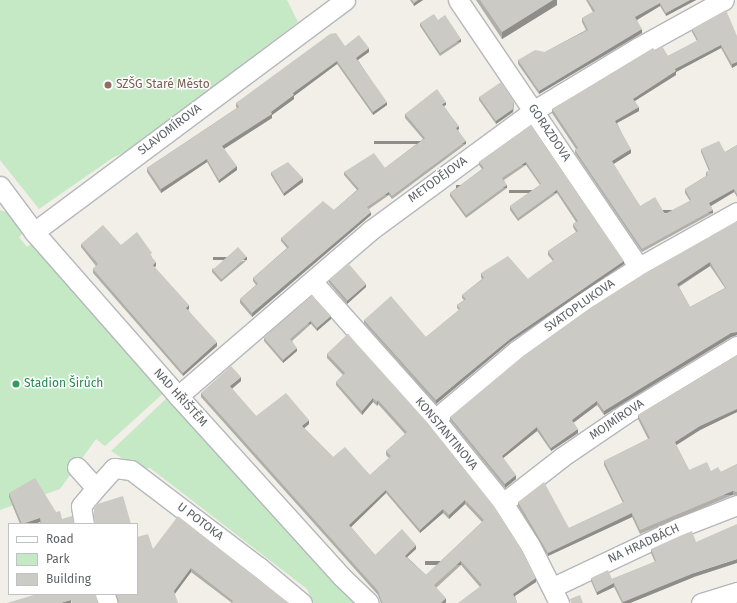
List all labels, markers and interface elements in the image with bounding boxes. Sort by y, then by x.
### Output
place label: SZŠG Staré Město [116,78,210,92]
marker: SZŠG Staré Město [103,80,113,90]
street label: SLAVOMÍROVA [135,101,205,159]
street label: GORAZDOVA [525,102,573,164]
street label: METODĚJOVA [406,154,470,206]
street label: SVATOPLUKOVA [542,277,618,335]
street label: NAD HŘIŠTĚM [150,366,210,430]
place label: Stadion Širůch [24,377,103,391]
marker: Stadion Širůch [11,379,21,389]
street label: KONSTANTINOVA [412,395,480,473]
street label: MOJMÍROVA [587,396,647,444]
street label: U POTOKA [174,500,226,544]
street label: NA HRADBÁCH [606,521,682,567]
legend [8,523,138,595]
text: Road [46,532,74,546]
text: Park [46,552,70,566]
text: Building [46,572,91,586]

